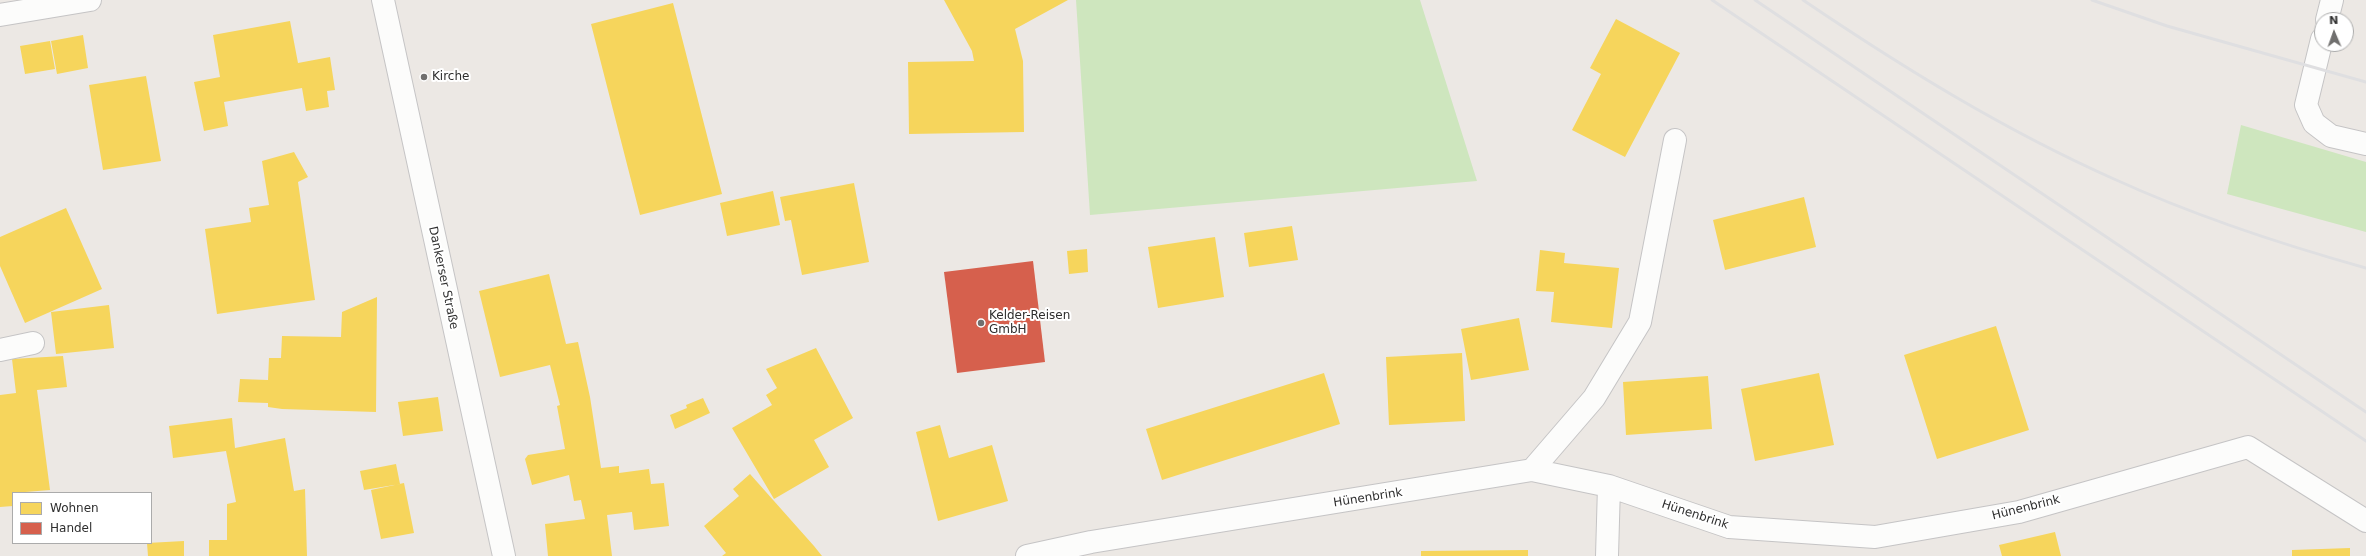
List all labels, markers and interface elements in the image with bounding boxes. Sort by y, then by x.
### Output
north arrow [2314,12,2354,52]
text: N [2329,14,2338,27]
place label: Kirche [432,70,469,84]
marker: Kirche [419,72,429,82]
street label: Dankerser Straße [425,225,461,331]
place label: Kelder-Reisen GmbH [989,309,1070,337]
marker: Kelder-Reisen GmbH [976,318,986,328]
street label: Hünenbrink [1332,485,1404,511]
legend [12,492,152,544]
street label: Hünenbrink [1990,493,2062,523]
street label: Hünenbrink [1660,497,1730,533]
text: Wohnen [50,501,99,515]
text: Handel [50,521,92,535]

